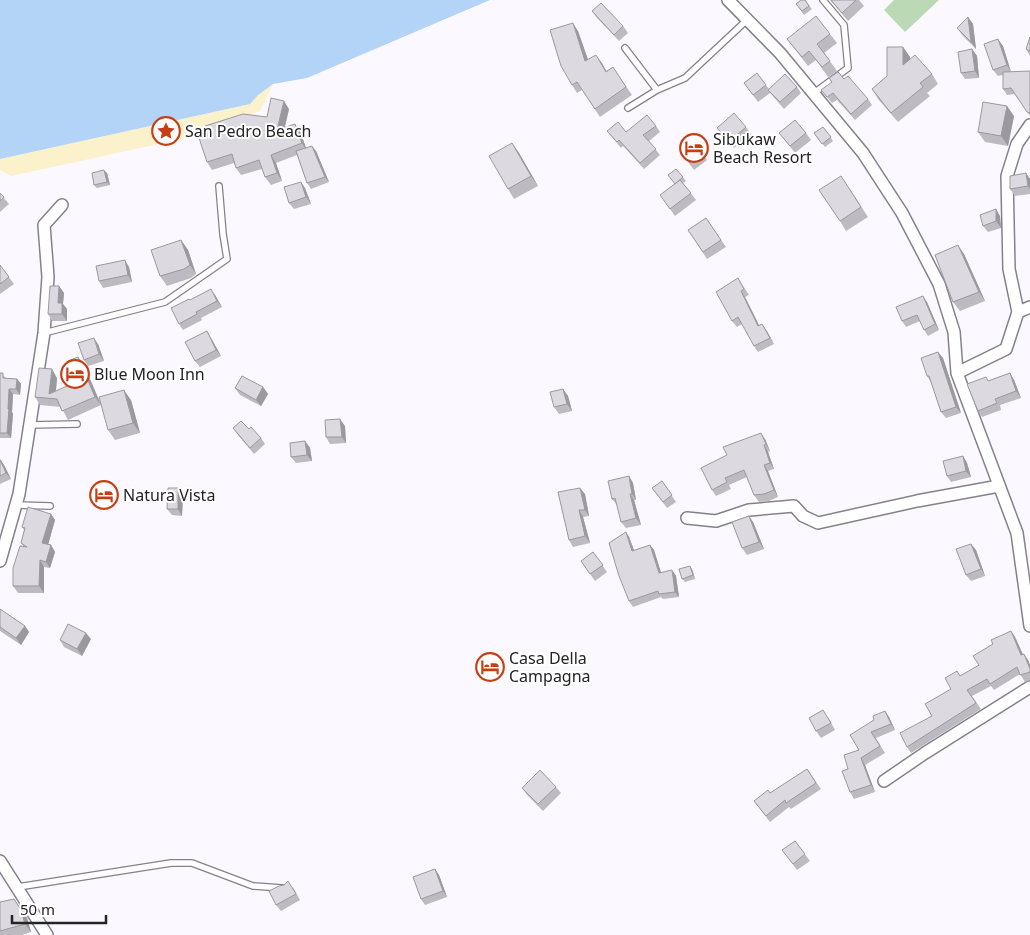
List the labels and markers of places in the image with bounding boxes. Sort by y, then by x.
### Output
place icon: San Pedro Beach [151,116,181,146]
place label: San Pedro Beach [185,120,311,142]
place label: Sibukaw Beach Resort [713,128,812,168]
hotel icon: Sibukaw Beach Resort [679,133,709,163]
hotel icon: Blue Moon Inn [60,359,90,389]
place label: Blue Moon Inn [94,363,205,385]
hotel icon: Natura Vista [89,480,119,510]
place label: Natura Vista [123,484,215,506]
place label: Casa Della Campagna [509,647,591,687]
hotel icon: Casa Della Campagna [475,652,505,682]

